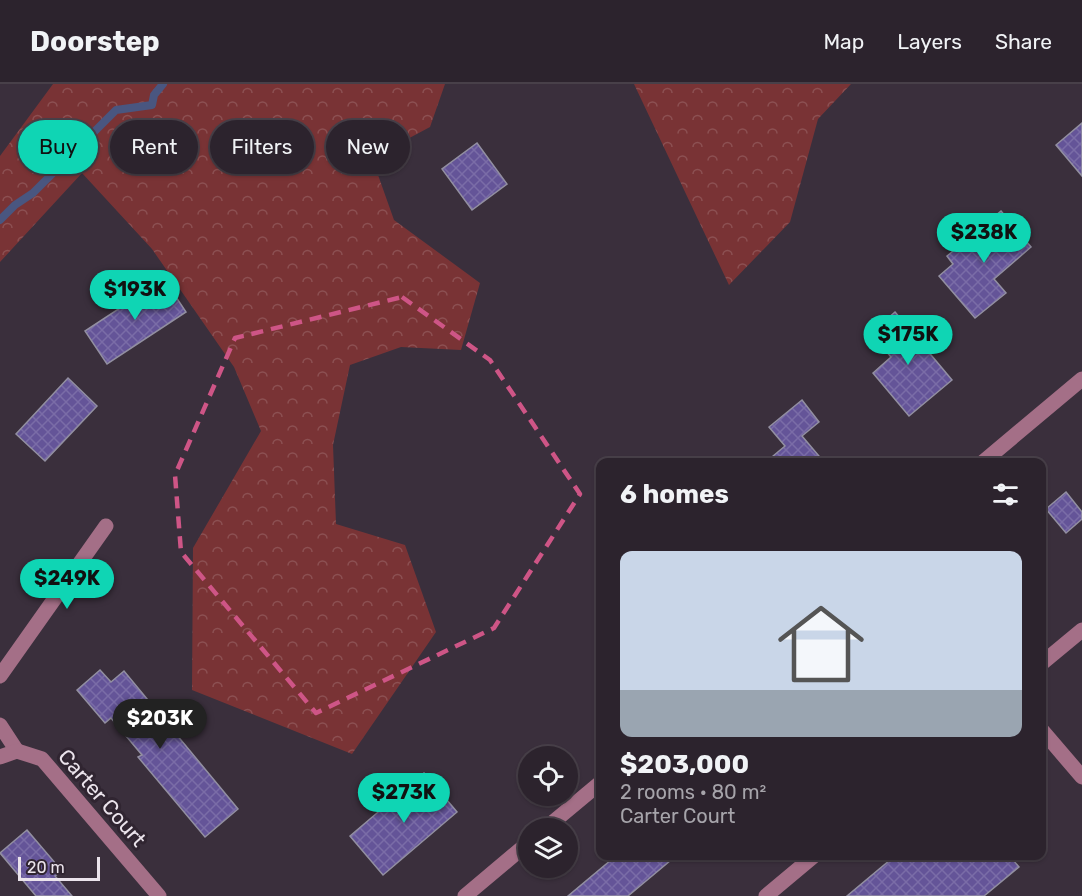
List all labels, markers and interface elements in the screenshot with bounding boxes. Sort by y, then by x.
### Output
text: Doorstep [30,25,160,58]
text: Map [823,29,864,54]
text: Layers [897,29,962,54]
text: Share [995,29,1052,54]
chip: Buy [18,120,98,174]
chip: Rent [110,120,198,174]
chip: Filters [210,120,314,174]
chip: New [326,120,410,174]
pin: $238K [942,213,1026,264]
text: $238K [951,220,1017,244]
pin: $193K [93,270,177,321]
text: $193K [104,277,166,301]
pin: $175K [866,315,950,366]
text: $175K [878,322,938,346]
icon: filters [989,478,1022,511]
text: 6 homes [620,479,729,510]
pin: $249K [25,559,109,610]
text: $249K [34,566,100,590]
icon: home [767,590,875,698]
pin: $203K [118,699,202,750]
text: $203K [127,706,193,730]
street label: Carter Court [53,744,152,852]
map controls [518,746,578,878]
button: locate [518,746,578,806]
text: $203,000 [620,749,749,780]
pin: $273K [362,773,446,824]
text: $273K [372,780,436,804]
text: 2 rooms · 80 m² [620,780,766,804]
text: Carter Court [620,804,735,828]
button: layers [518,818,578,878]
scale bar [18,854,100,882]
text: 20 m [27,858,65,877]

